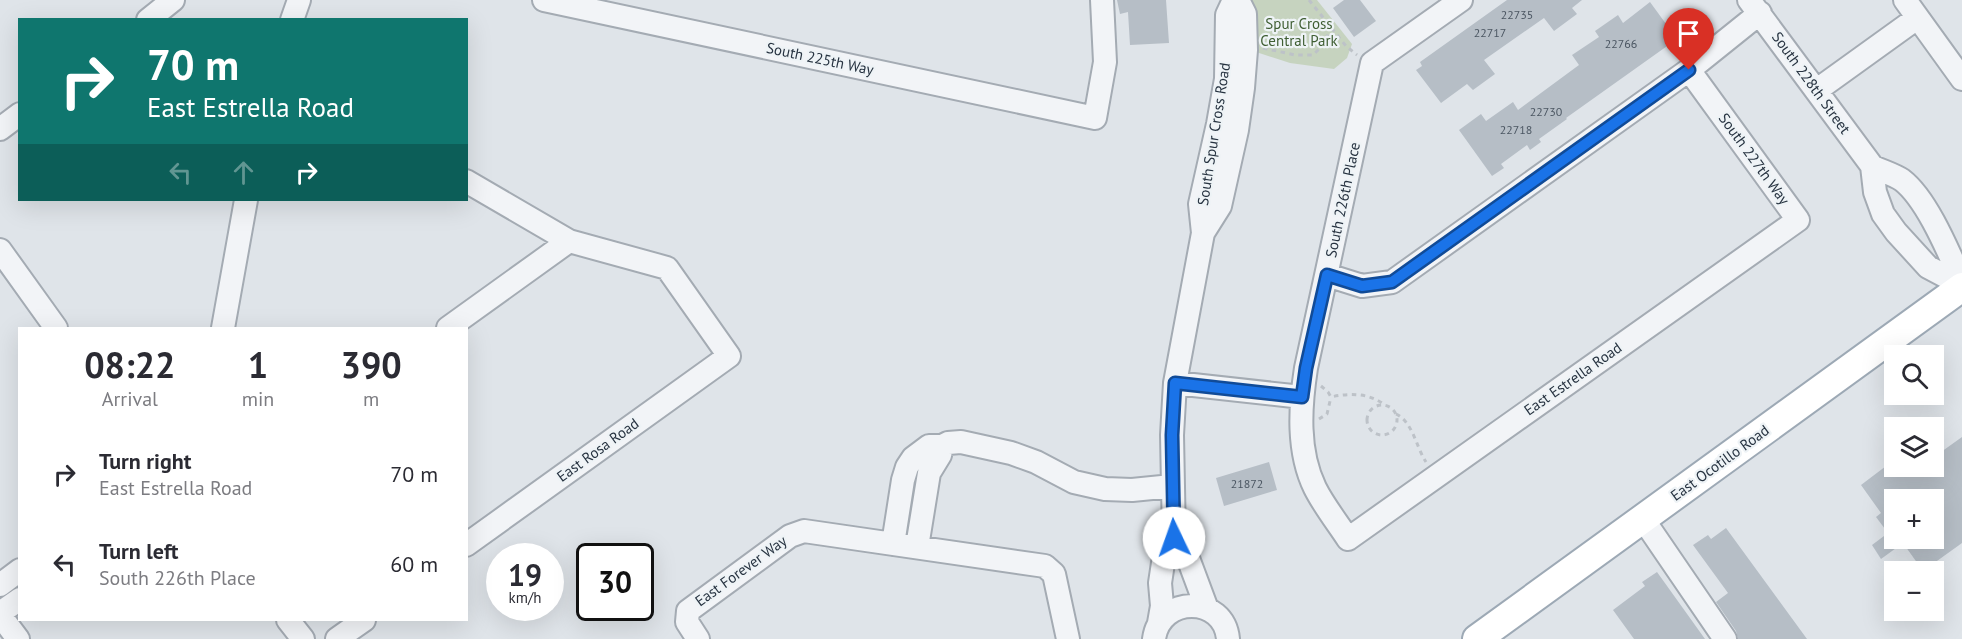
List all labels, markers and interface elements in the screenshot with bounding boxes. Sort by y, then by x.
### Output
house number: 22735 [1501,7,1533,22]
pin [1663,8,1714,70]
park label: Spur Cross Central Park [1260,14,1339,50]
icon: arrive [1672,17,1705,50]
house number: 22717 [1474,25,1506,40]
street label: South 228th Street [1768,28,1855,137]
house number: 22766 [1605,36,1637,51]
text: 70 m [147,37,239,92]
street label: South 225th Way [765,38,875,79]
icon: right [48,42,126,120]
street label: South Spur Cross Road [1193,61,1234,207]
text: East Estrella Road [147,90,354,124]
house number: 22730 [1530,104,1563,119]
street label: South 227th Way [1715,109,1794,208]
house number: 22718 [1500,122,1532,137]
street label: South 226th Place [1321,140,1364,259]
icon: left [164,156,197,189]
icon: ahead [227,156,260,189]
icon: right [290,156,323,189]
street label: East Estrella Road [1520,338,1625,419]
text: 08:22 [84,341,176,388]
text: 1 [248,341,268,388]
text: 390 [341,341,402,388]
map controls [1884,345,1944,621]
button: search [1884,345,1944,405]
text: Arrival [102,386,158,412]
text: min [242,386,274,412]
text: m [363,386,379,412]
street label: East Rosa Road [553,414,642,486]
button: layers [1884,417,1944,477]
street label: East Ocotillo Road [1667,420,1773,505]
text: Turn right [99,447,191,475]
icon: right [48,458,81,491]
text: 70 m [390,460,438,488]
text: East Estrella Road [99,475,252,501]
house number: 21872 [1231,476,1263,491]
button: + [1884,489,1944,549]
position arrow [1142,506,1206,570]
street label: East Forever Way [691,531,790,610]
text: Turn left [99,537,179,565]
speed limit sign: 30 [576,543,654,621]
icon: left [48,548,81,581]
text: 60 m [390,550,438,578]
text: 19 [508,555,542,594]
button: − [1884,561,1944,621]
text: South 226th Place [99,565,256,591]
text: km/h [509,588,541,607]

